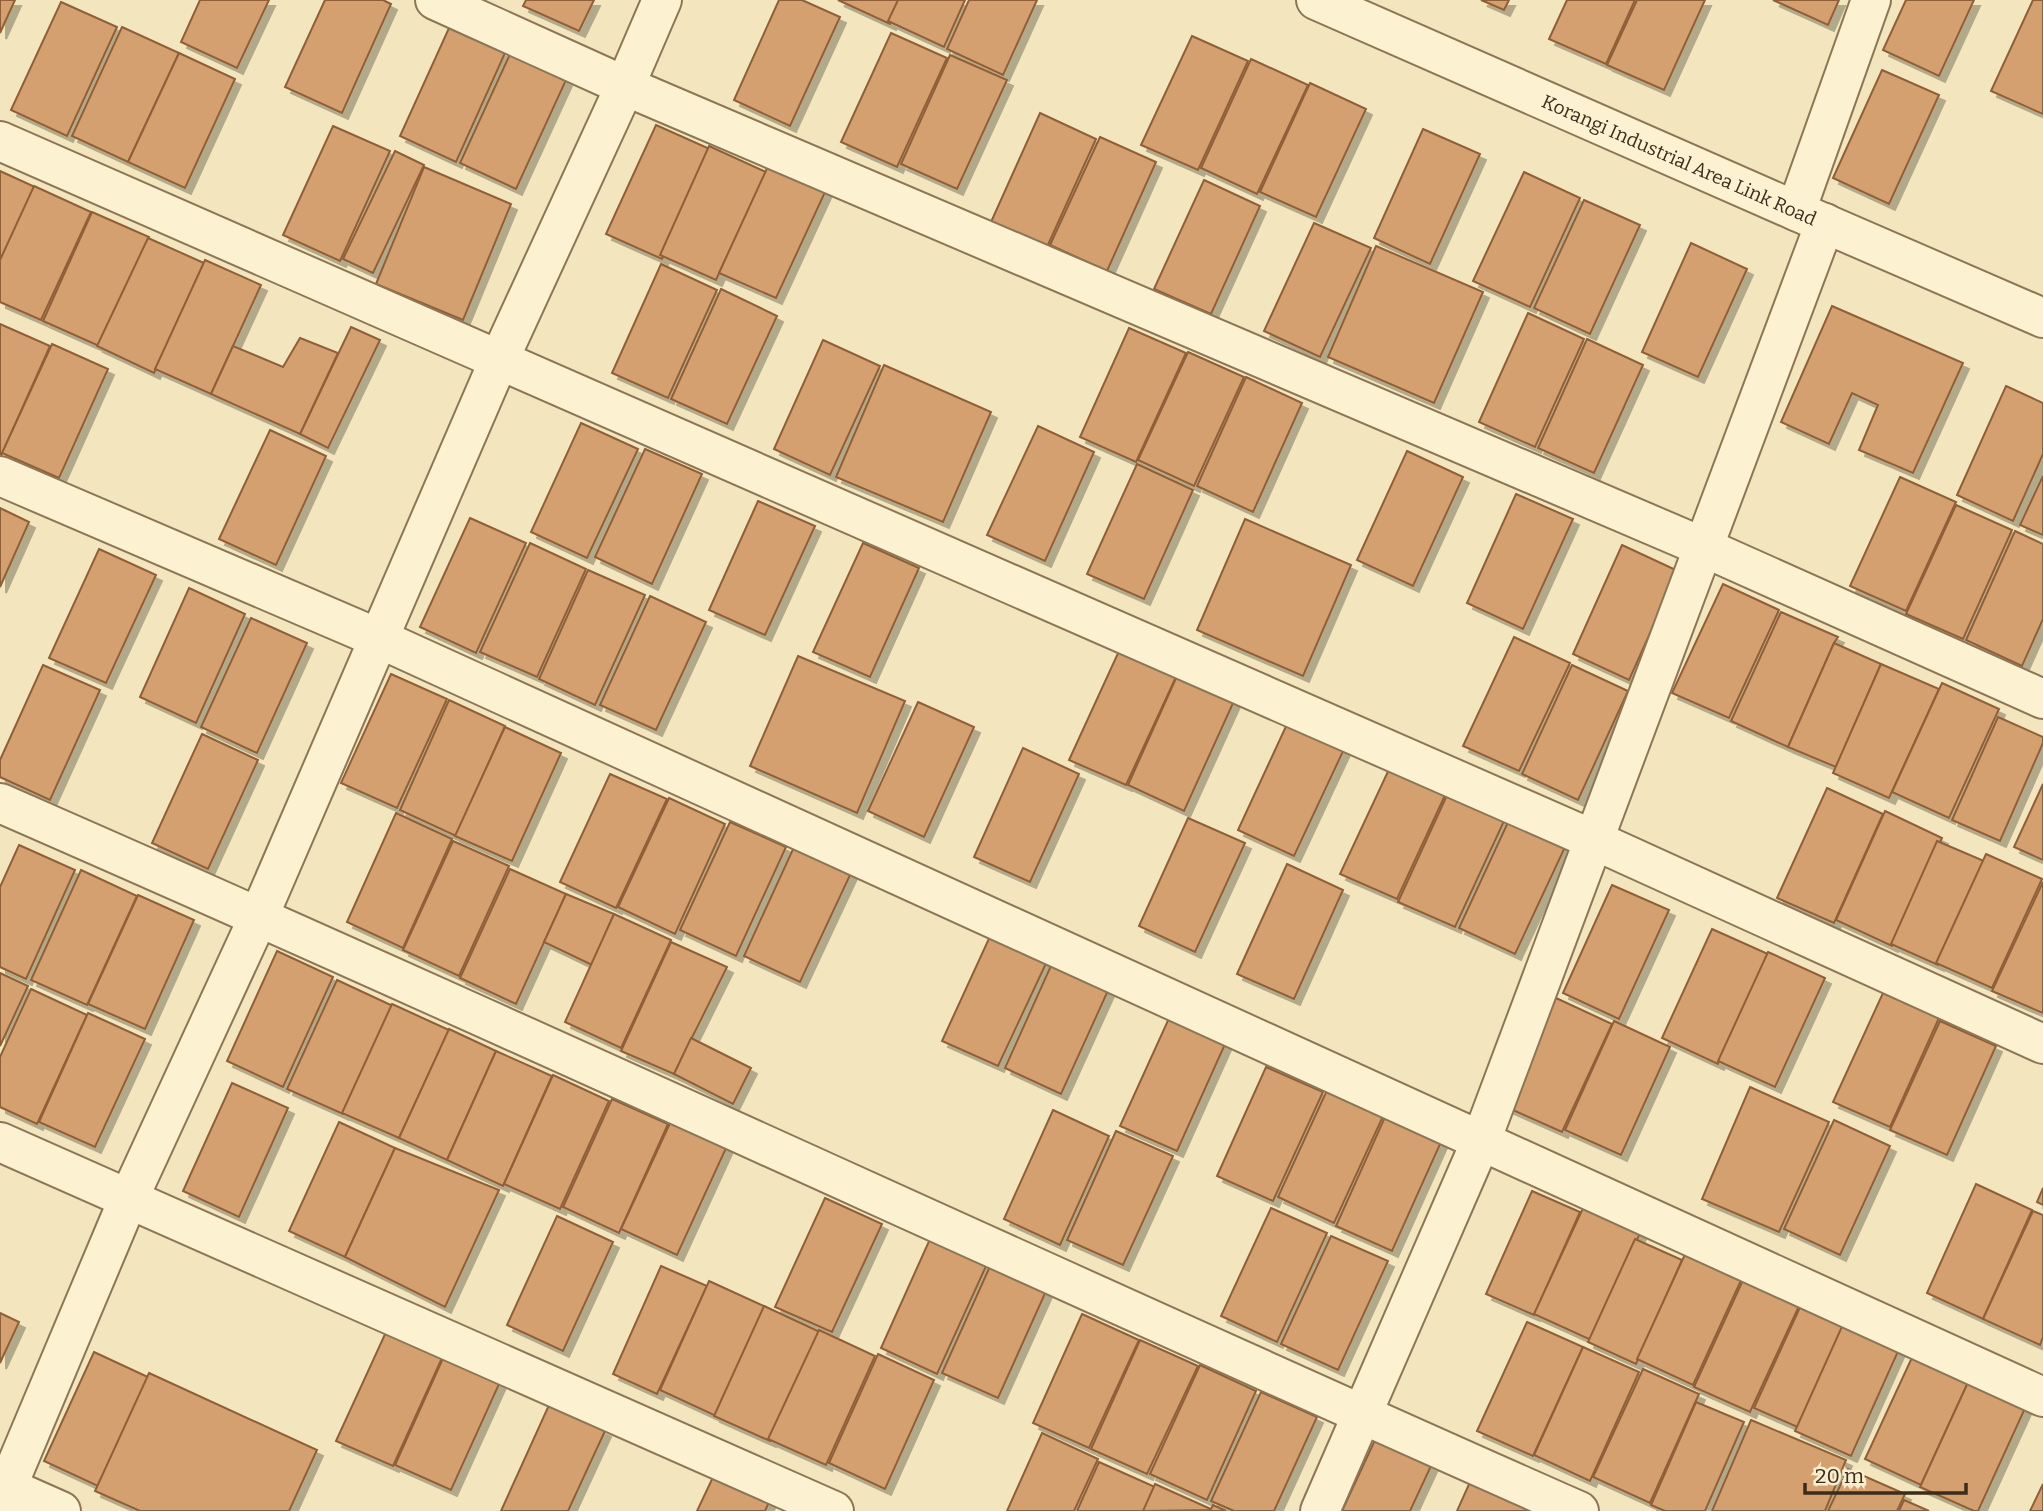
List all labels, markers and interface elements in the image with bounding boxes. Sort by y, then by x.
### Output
street label: Korangi Industrial Area Link Road [1538,90,1820,231]
scale bar [1805,1452,1966,1496]
text: 20 m [1815,1463,1864,1489]

